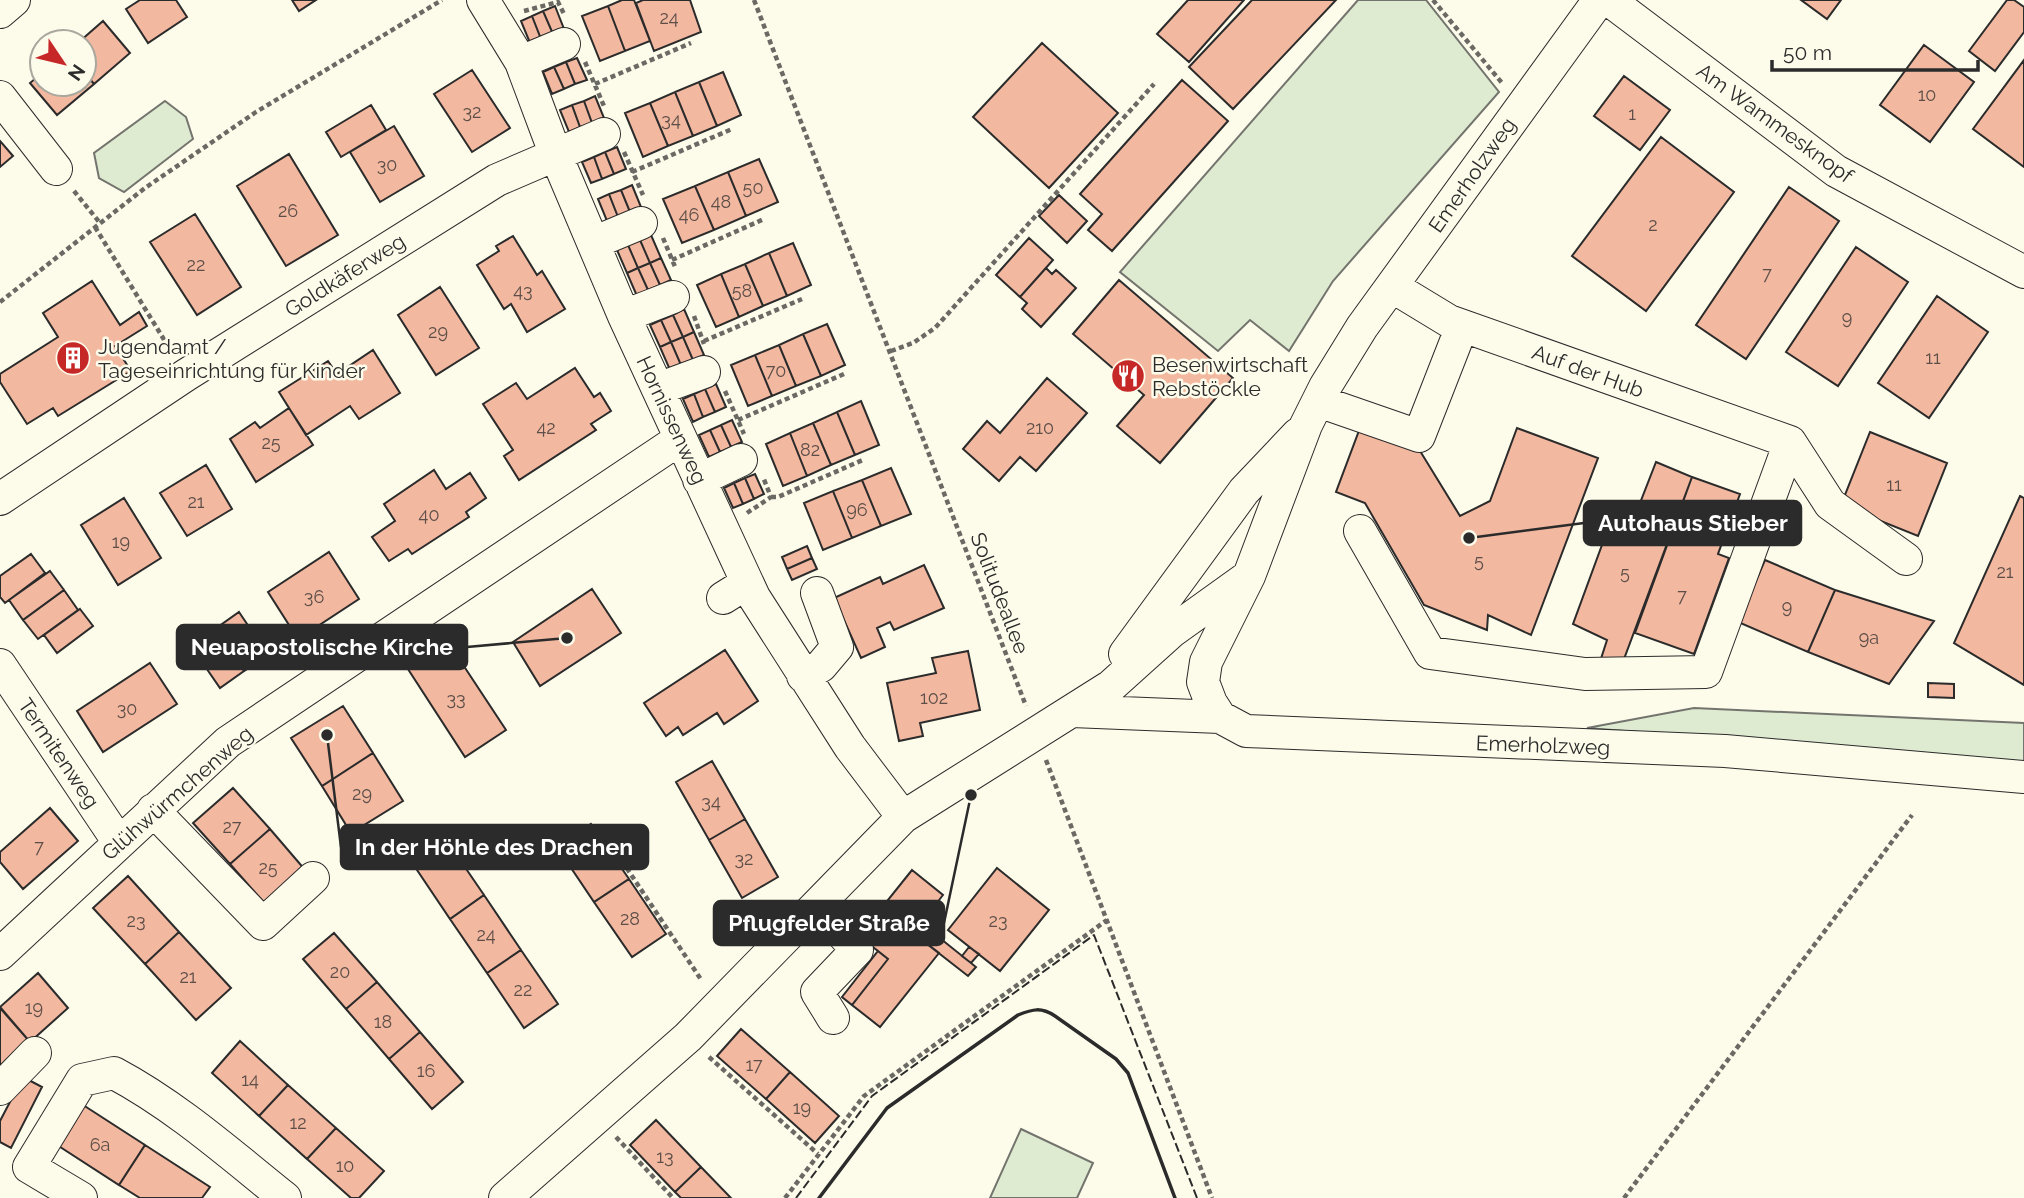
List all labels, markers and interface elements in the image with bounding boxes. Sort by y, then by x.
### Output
house number: 24 [659,7,679,28]
north arrow [28,28,98,98]
scale bar [1772,28,1979,72]
text: 50 m [1783,40,1832,65]
street label: Am Wammesknopf [1692,58,1859,189]
text: N [64,61,90,85]
house number: 10 [1918,84,1936,105]
house number: 32 [463,101,482,122]
house number: 1 [1628,103,1636,124]
house number: 34 [661,109,681,130]
street label: Emerholzweg [1423,113,1521,237]
house number: 30 [377,154,397,175]
house number: 50 [743,177,763,198]
house number: 48 [711,191,731,212]
house number: 26 [278,200,298,221]
house number: 46 [679,204,699,225]
house number: 2 [1648,214,1658,235]
street label: Goldkäferweg [280,228,410,322]
house number: 22 [187,254,205,275]
house number: 7 [1762,263,1772,284]
house number: 43 [513,280,533,301]
house number: 58 [732,280,752,301]
house number: 9 [1842,307,1852,328]
house number: 29 [428,321,448,342]
place label: Jugendamt / Tageseinrichtung für Kinder [98,334,366,383]
building icon: Jugendamt / Tageseinrichtung für Kinder [54,339,92,377]
street label: Auf der Hub [1529,339,1647,403]
house number: 11 [1925,347,1941,368]
street label: Hornissenweg [631,352,713,488]
place label: Besenwirtschaft Rebstöckle [1152,352,1308,401]
restaurant icon: Besenwirtschaft Rebstöckle [1109,357,1147,395]
house number: 70 [766,360,786,381]
house number: 42 [536,417,556,438]
house number: 210 [1026,417,1054,438]
house number: 25 [261,432,281,453]
house number: 82 [800,439,820,460]
house number: 11 [1886,474,1902,495]
house number: 21 [187,491,205,512]
house number: 96 [846,499,868,520]
callout: Autohaus Stieber [1584,501,1801,545]
house number: 40 [419,504,439,525]
text: Autohaus Stieber [1598,509,1788,536]
street label: Solitudeallee [965,529,1035,657]
house number: 19 [112,531,130,552]
house number: 5 [1474,550,1484,571]
house number: 21 [1996,561,2014,582]
house number: 5 [1620,562,1630,583]
house number: 7 [1677,585,1687,606]
house number: 36 [304,586,324,607]
house number: 9 [1782,596,1792,617]
callout: Neuapostolische Kirche [177,625,467,669]
house number: 9a [1859,627,1879,648]
text: Neuapostolische Kirche [191,633,453,660]
house number: 102 [920,687,948,708]
house number: 33 [446,688,466,709]
street label: Termitenweg [13,693,105,813]
house number: 30 [117,698,137,719]
street label: Glühwürmchenweg [97,721,257,865]
street label: Emerholzweg [1475,730,1611,760]
house number: 29 [352,783,372,804]
house number: 34 [701,791,721,812]
house number: 27 [222,816,242,837]
callout: In der Höhle des Drachen [341,825,648,869]
text: In der Höhle des Drachen [355,833,633,860]
house number: 7 [34,836,44,857]
house number: 32 [735,848,754,869]
house number: 25 [258,857,278,878]
callout: Pflugfelder Straße [714,901,944,945]
house number: 28 [620,908,640,929]
text: Pflugfelder Straße [728,909,930,936]
house number: 23 [127,910,146,931]
house number: 23 [989,910,1008,931]
house number: 24 [476,924,496,945]
house number: 20 [330,961,350,982]
house number: 21 [179,966,197,987]
house number: 22 [514,979,532,1000]
house number: 19 [25,997,43,1018]
house number: 18 [374,1011,392,1032]
house number: 17 [745,1054,763,1075]
house number: 16 [417,1060,435,1081]
house number: 14 [241,1069,259,1090]
house number: 19 [793,1097,811,1118]
house number: 12 [289,1112,307,1133]
house number: 6a [90,1134,110,1155]
house number: 13 [656,1146,674,1167]
house number: 10 [336,1155,354,1176]

